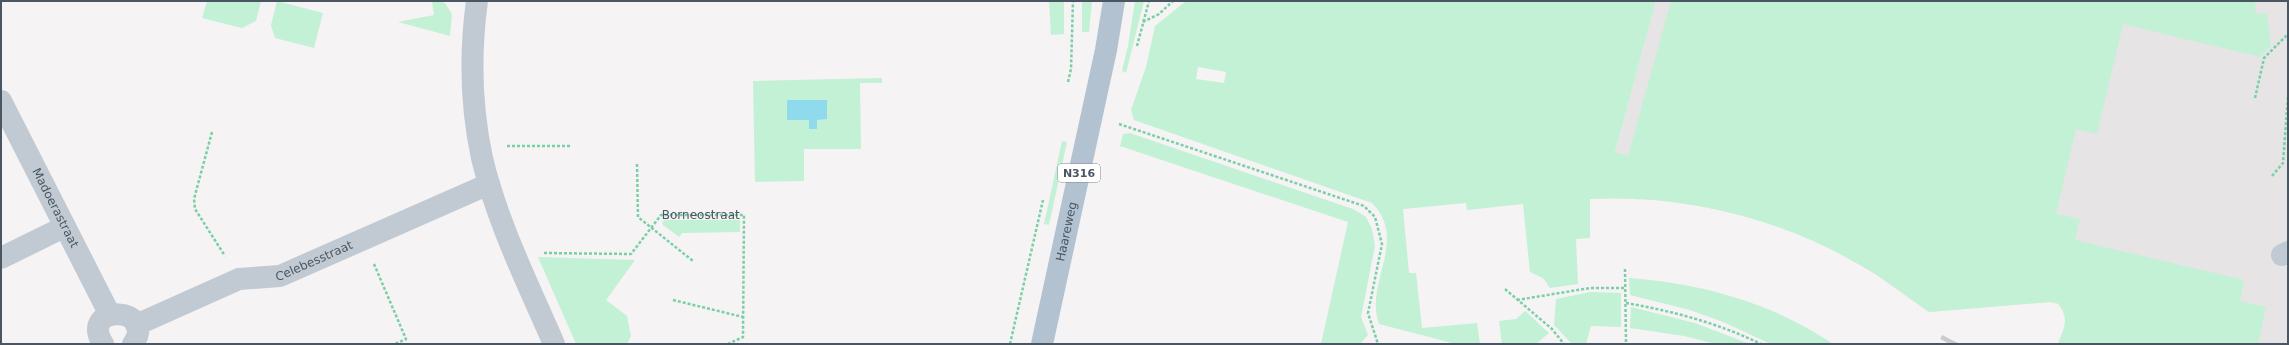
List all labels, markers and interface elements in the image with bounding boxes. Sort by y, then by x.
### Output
road number: N316 [1058,164,1100,182]
street label: Madoerastraat [29,166,82,250]
street label: Haareweg [1053,201,1080,263]
street label: Borneostraat [662,208,740,222]
street label: Celebesstraat [275,238,355,283]

